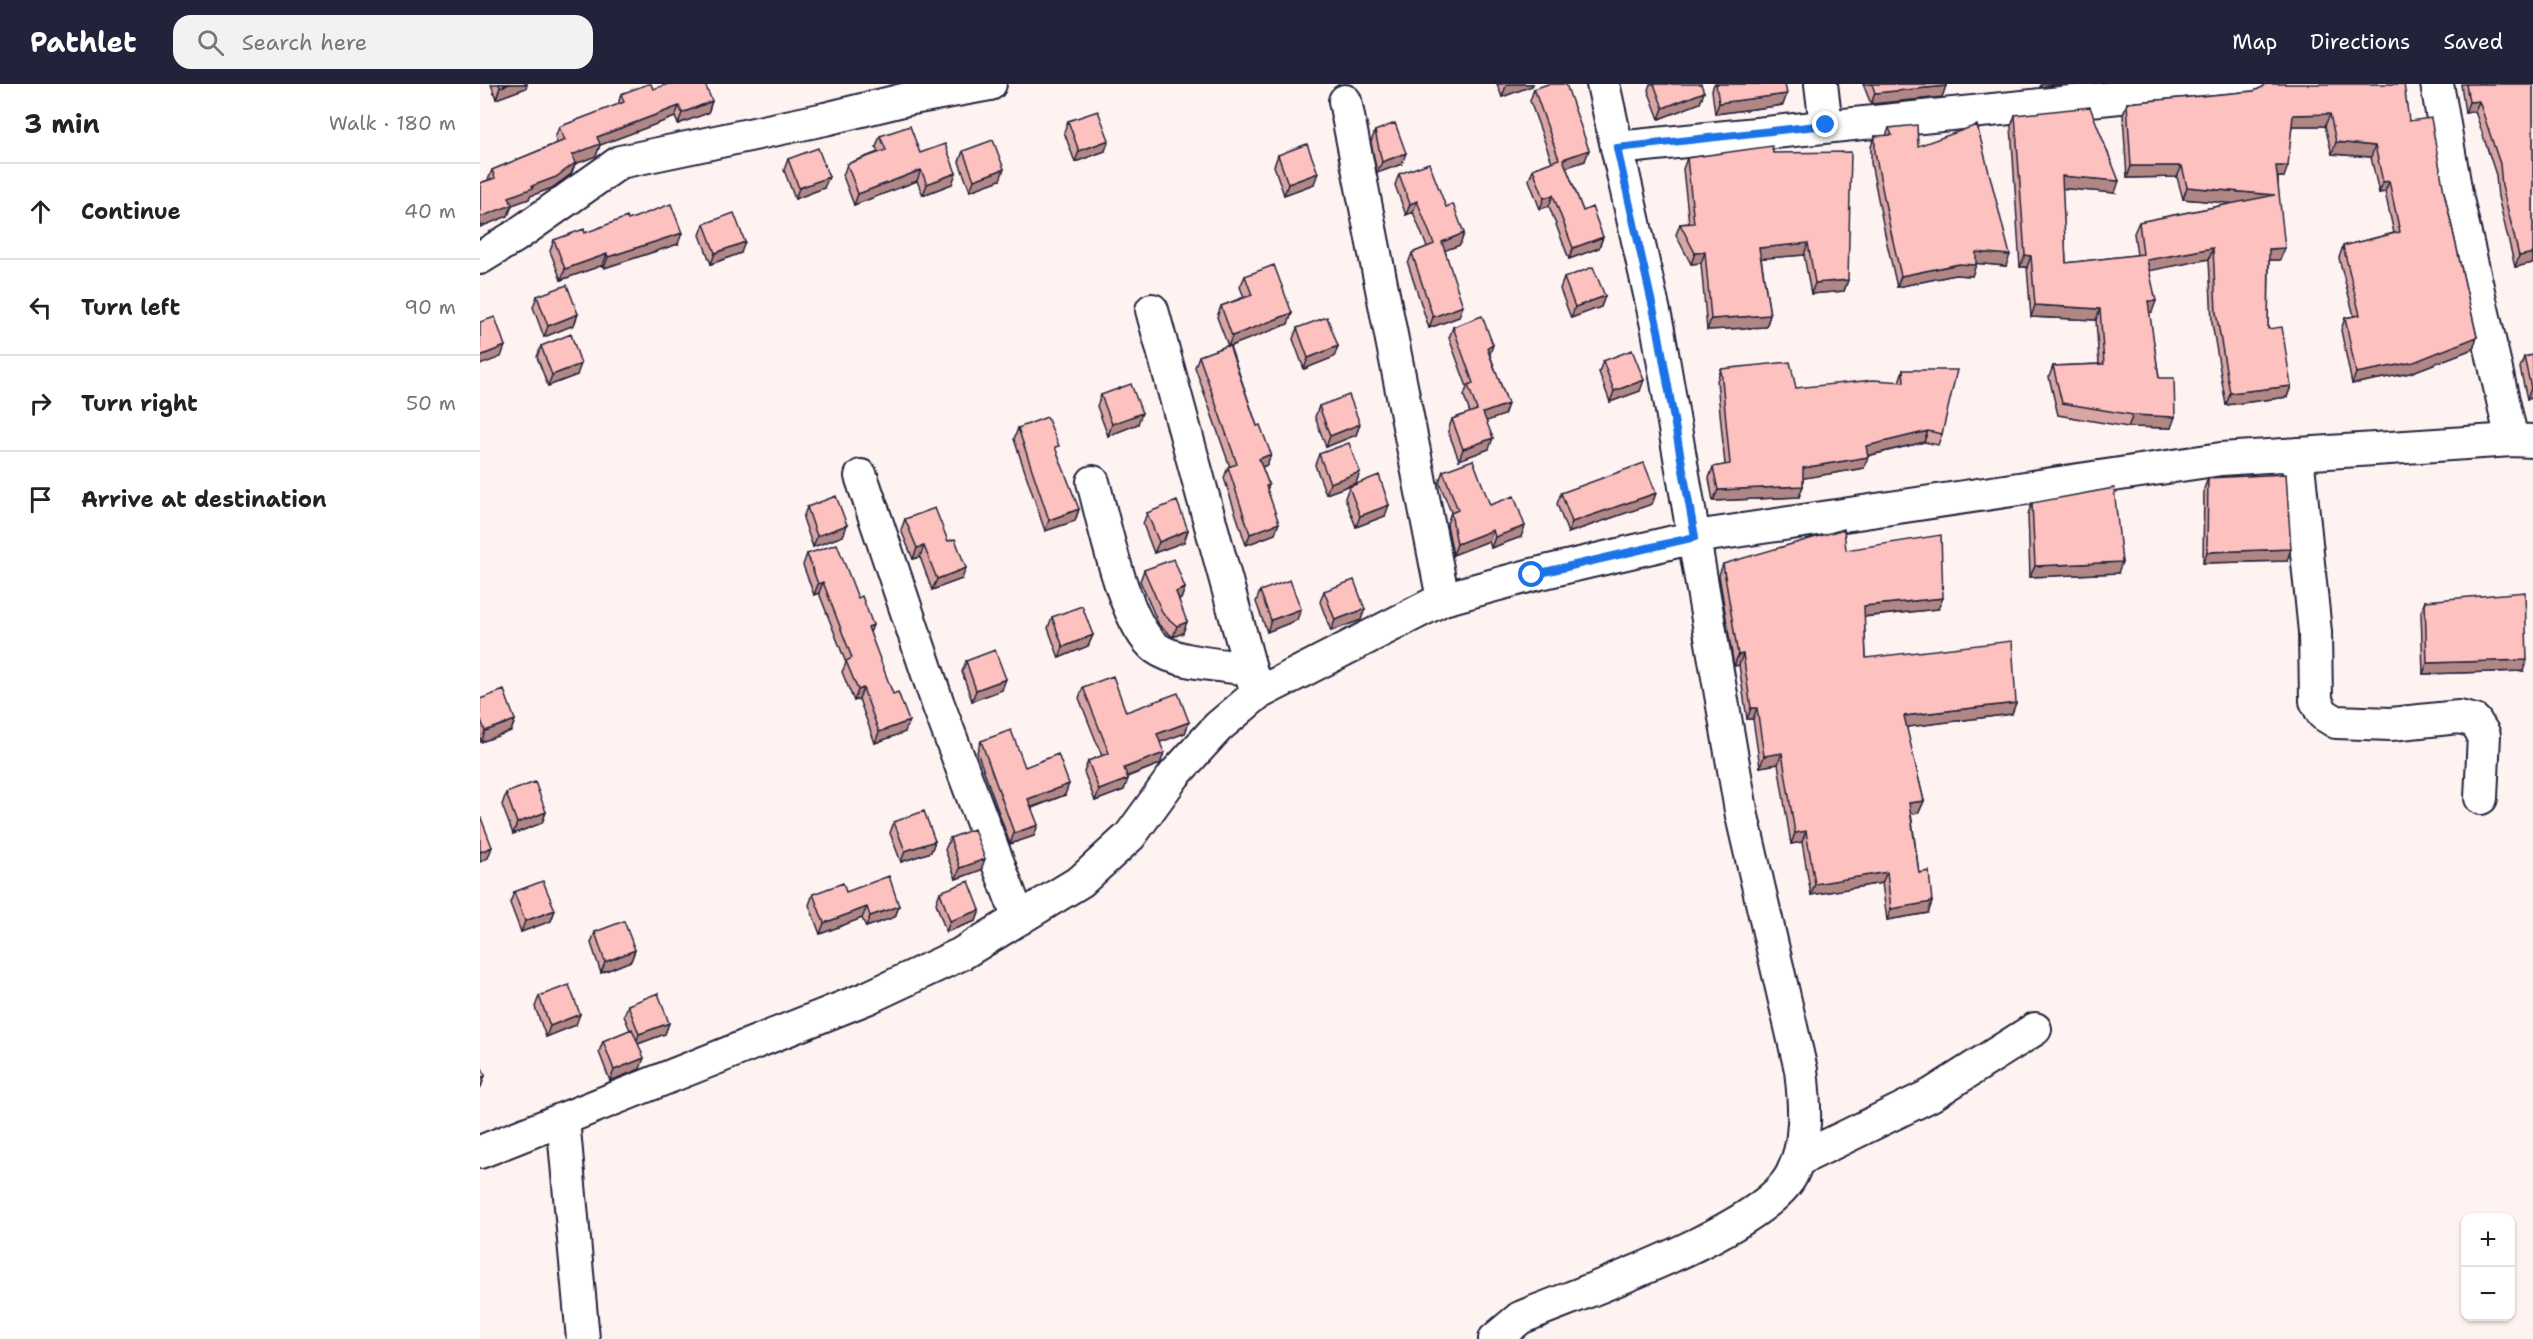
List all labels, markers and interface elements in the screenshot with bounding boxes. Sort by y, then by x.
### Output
search box [173,15,593,69]
text: Pathlet [30,23,137,61]
icon: search [194,26,227,59]
text: Search here [242,28,367,57]
text: Map [2232,28,2277,56]
text: Directions [2310,28,2410,56]
text: Saved [2443,28,2503,56]
text: 3 min [24,106,100,141]
text: Walk · 180 m [329,110,456,136]
route end [1812,111,1838,137]
icon: ahead [24,195,57,228]
text: Continue [81,197,181,226]
text: 40 m [404,198,456,224]
icon: left [24,291,57,324]
text: Turn left [81,293,180,322]
text: 90 m [404,294,456,320]
icon: right [24,387,57,420]
text: Turn right [81,389,198,418]
text: 50 m [406,390,456,416]
icon: arrive [24,483,57,516]
text: Arrive at destination [81,485,327,514]
route start [1518,561,1544,587]
map controls [2461,1213,2515,1321]
button: + [2461,1213,2515,1267]
button: − [2461,1267,2515,1321]

